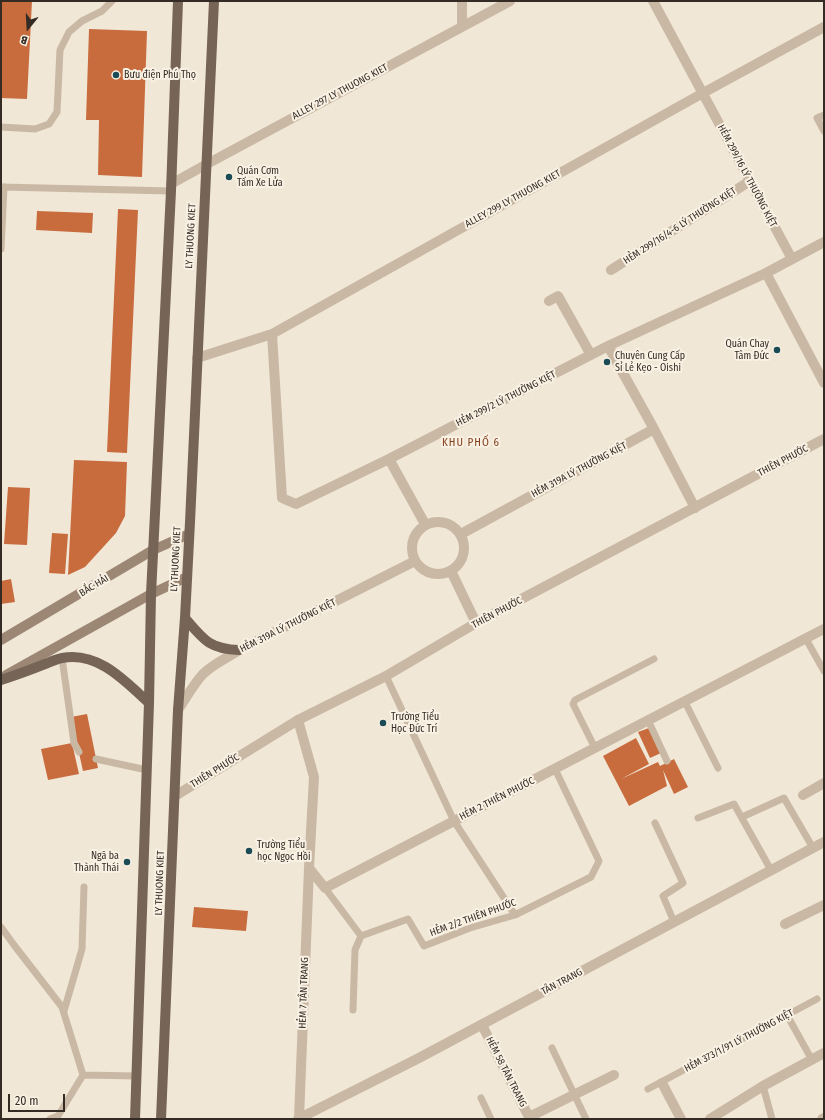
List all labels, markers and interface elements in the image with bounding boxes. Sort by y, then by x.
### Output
north arrow [8,8,48,48]
text: B [19,33,29,47]
street label: ALLEY 297 LY THUONG KIET [290,62,390,122]
place label: Bưu điện Phú Thọ [124,69,196,81]
marker: Bưu điện Phú Thọ [111,70,121,80]
street label: HẺM 299/16 LÝ THƯỜNG KIỆT [715,123,779,229]
place label: Quán Cơm Tấm Xe Lửa [237,165,283,188]
street label: ALLEY 299 LY THUONG KIET [463,168,563,230]
marker: Quán Cơm Tấm Xe Lửa [224,172,234,182]
street label: HẺM 299/16/4-6 LÝ THƯỜNG KIỆT [621,185,739,267]
street label: LY THUONG KIET [183,203,199,269]
place label: Quán Chay Tâm Đức [726,338,769,362]
marker: Quán Chay Tâm Đức [772,345,782,355]
place label: Chuyên Cung Cấp Sỉ Lẻ Kẹo - Oishi [615,350,685,374]
marker: Chuyên Cung Cấp Sỉ Lẻ Kẹo - Oishi [602,357,612,367]
street label: HẺM 299/2 LÝ THƯỜNG KIỆT [454,369,558,429]
district label: KHU PHỐ 6 [442,436,500,450]
street label: HẺM 319A LÝ THƯỜNG KIỆT [529,440,629,500]
street label: THIÊN PHƯỚC [756,443,810,479]
street label: LY THUONG KIET [168,526,184,592]
street label: BẮC HẢI [77,573,111,599]
street label: THIÊN PHƯỚC [470,595,524,631]
street label: HẺM 319A LÝ THƯỜNG KIỆT [238,597,338,655]
place label: Trường Tiểu Học Đức Trí [391,711,439,734]
marker: Trường Tiểu Học Đức Trí [378,718,388,728]
street label: THIÊN PHƯỚC [188,751,242,791]
street label: HẺM 2 THIÊN PHƯỚC [458,775,536,823]
place label: Trường Tiểu học Ngọc Hồi [257,839,310,862]
marker: Trường Tiểu học Ngọc Hồi [244,846,254,856]
place label: Ngã ba Thành Thái [74,850,119,874]
street label: LY THUONG KIET [153,850,167,916]
marker: Ngã ba Thành Thái [122,857,132,867]
street label: HẺM 2/2 THIÊN PHƯỚC [428,897,518,939]
street label: HẺM 7 TÂN TRANG [297,957,311,1029]
street label: TÂN TRANG [539,966,585,998]
street label: HẺM 373/1/91 LÝ THƯỜNG KIỆT [682,1007,796,1075]
street label: HẺM 58 TÂN TRANG [483,1035,529,1109]
scale bar [10,1086,67,1112]
text: 20 m [15,1094,39,1108]

